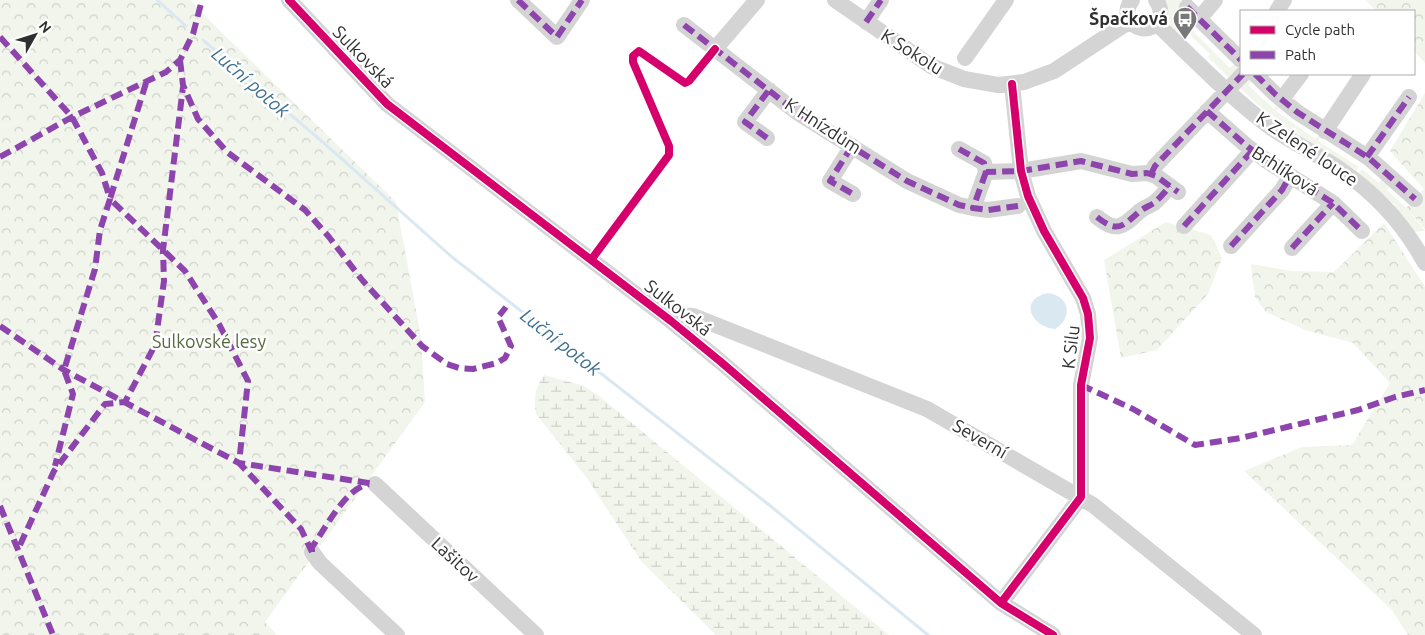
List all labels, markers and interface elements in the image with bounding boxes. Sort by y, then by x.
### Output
bus stop icon: Špačková [1172,6,1198,40]
place label: Špačková [1089,7,1168,28]
north arrow [10,10,60,60]
legend [1240,10,1415,75]
text: N [36,18,55,36]
street label: Sulkovská [329,21,398,92]
text: Cycle path [1285,21,1355,38]
street label: K Sokolu [878,24,947,78]
water label: Luční potok [208,42,294,122]
text: Path [1285,46,1316,63]
street label: K Hnízdům [782,93,865,157]
street label: K Zelené louce [1253,107,1362,189]
street label: Brhlíková [1249,141,1322,199]
street label: Sulkovská [641,275,716,339]
water label: Luční potok [517,304,606,380]
street label: K Silu [1057,324,1083,370]
park label: Sulkovské lesy [152,331,266,351]
street label: Severní [950,415,1012,462]
street label: Lašitov [428,533,483,586]

